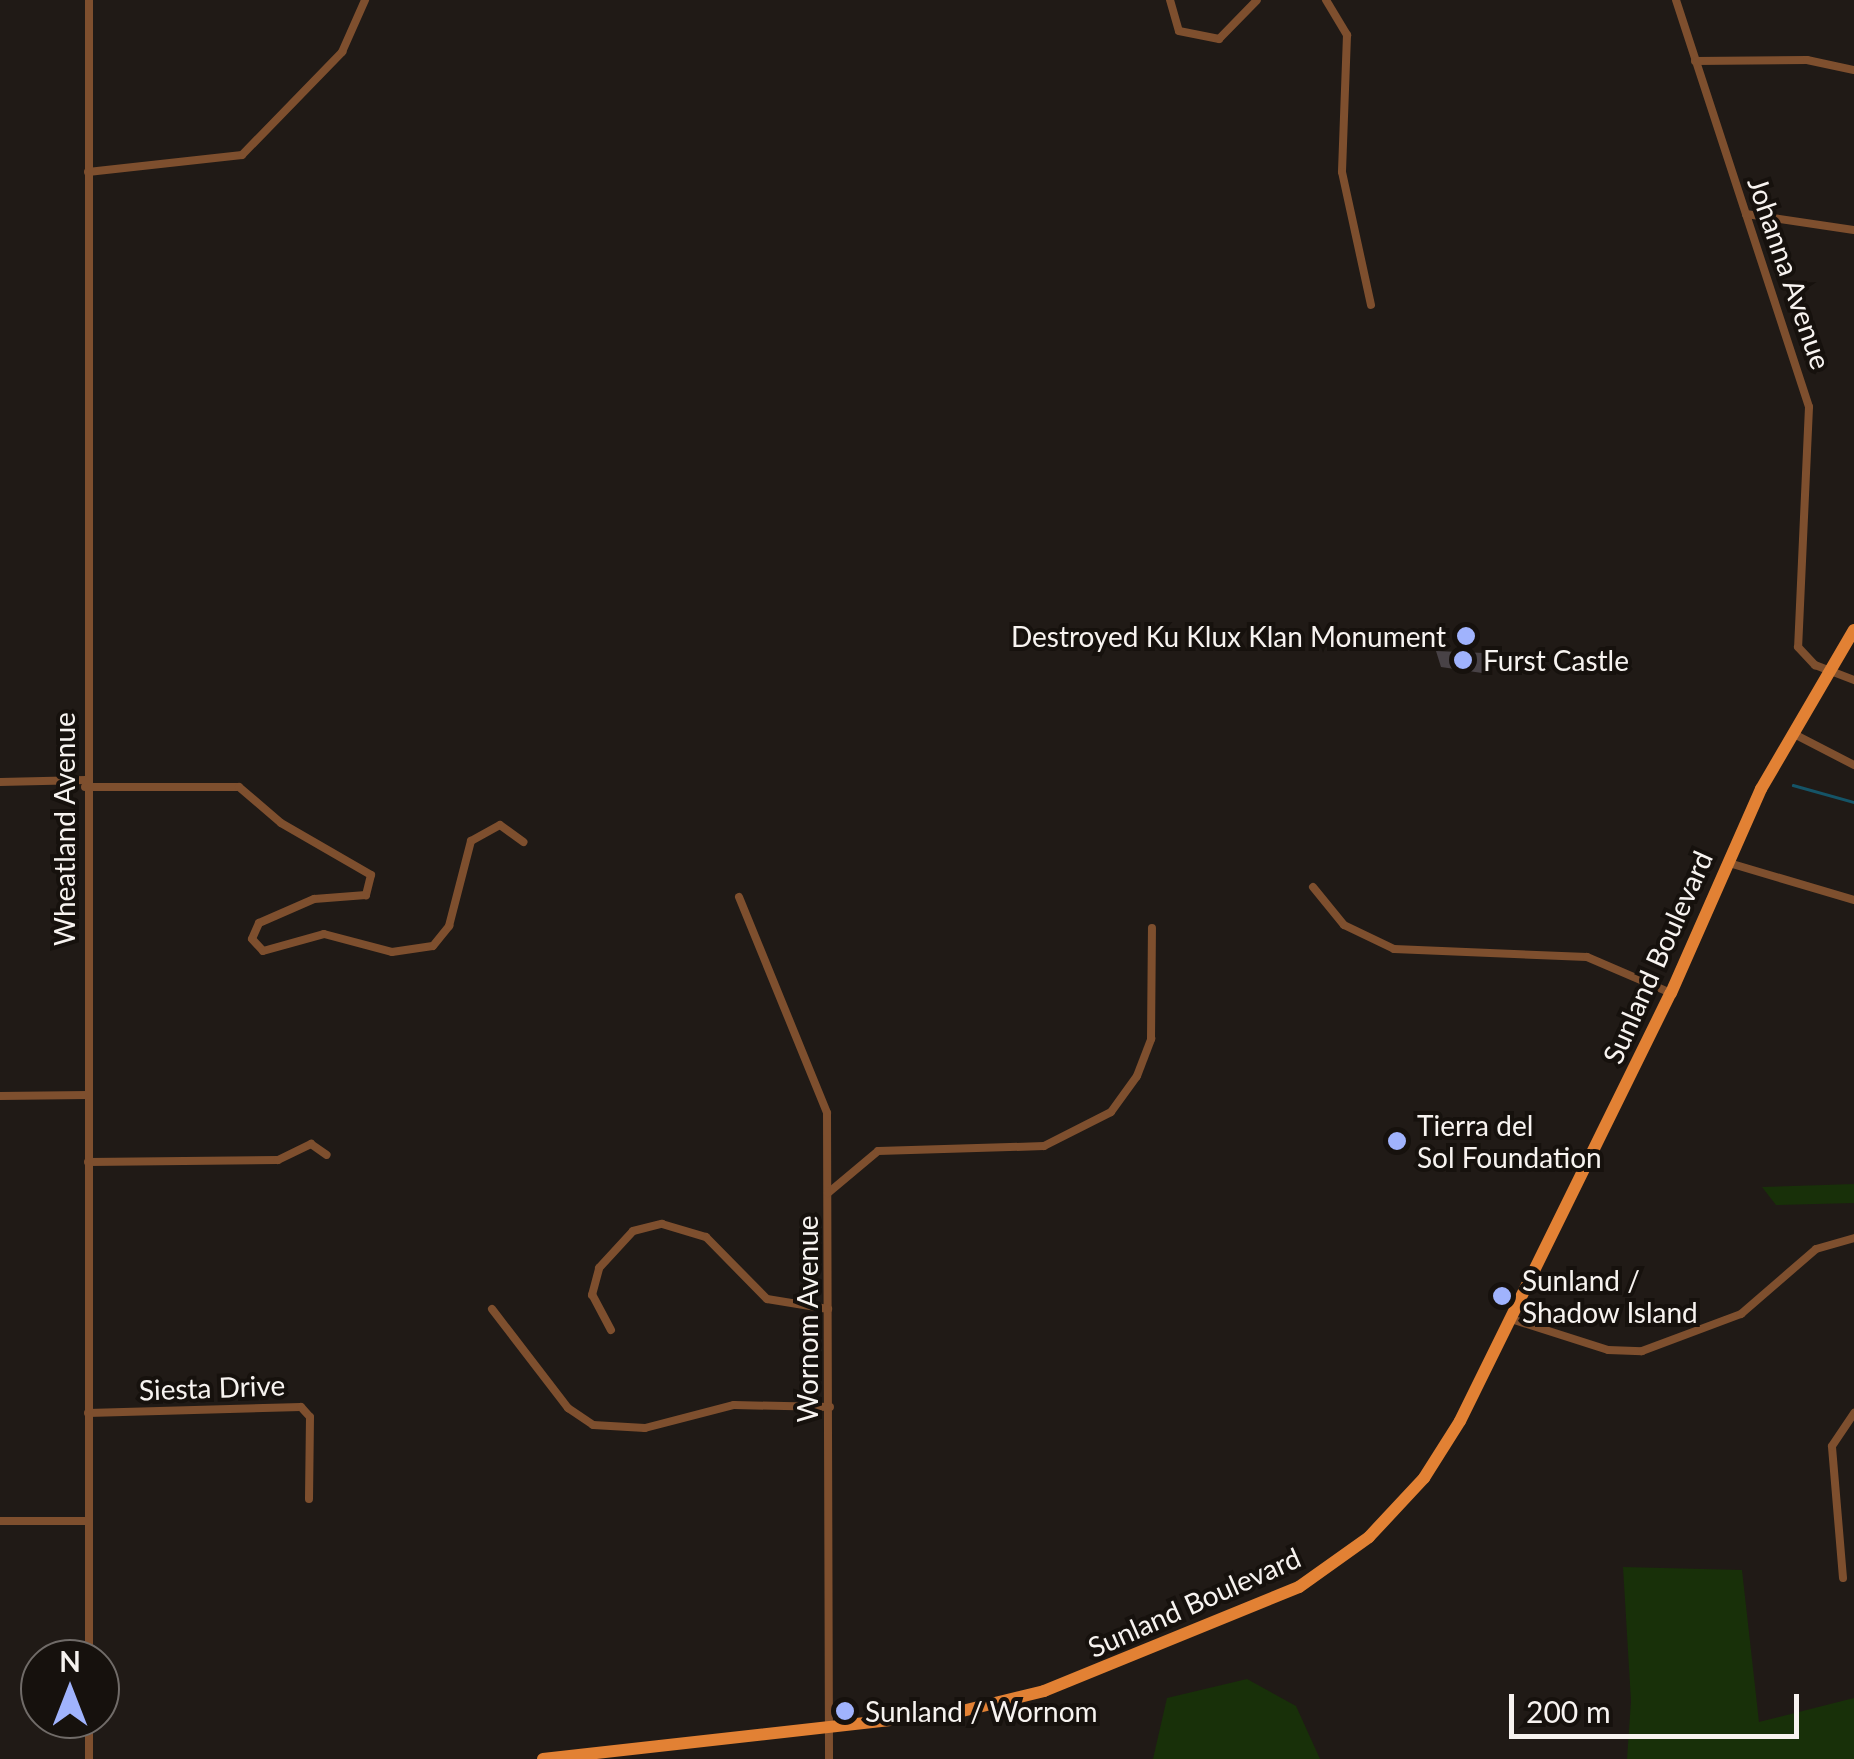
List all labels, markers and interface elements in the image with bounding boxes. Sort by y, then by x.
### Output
street label: Johanna Avenue [1741,172,1839,374]
place label: Destroyed Ku Klux Klan Monument [1011,619,1446,653]
marker: Destroyed Ku Klux Klan Monument [1455,625,1477,647]
place label: Furst Castle [1483,643,1629,677]
marker: Furst Castle [1452,649,1474,671]
street label: Wheatland Avenue [47,712,81,946]
street label: Sunland Boulevard [1595,846,1719,1068]
place label: Tierra del Sol Foundation [1417,1108,1602,1174]
marker: Tierra del Sol Foundation [1386,1130,1408,1152]
street label: Wornom Avenue [790,1215,824,1423]
place label: Sunland / Shadow Island [1522,1263,1698,1329]
marker: Sunland / Shadow Island [1491,1285,1513,1307]
street label: Siesta Drive [138,1368,286,1406]
street label: Sunland Boulevard [1083,1540,1305,1664]
north arrow [20,1639,120,1739]
text: N [59,1644,81,1678]
scale bar [1514,1674,1804,1736]
text: 200 m [1526,1693,1611,1729]
place label: Sunland / Wornom [865,1694,1098,1728]
marker: Sunland / Wornom [834,1700,856,1722]

